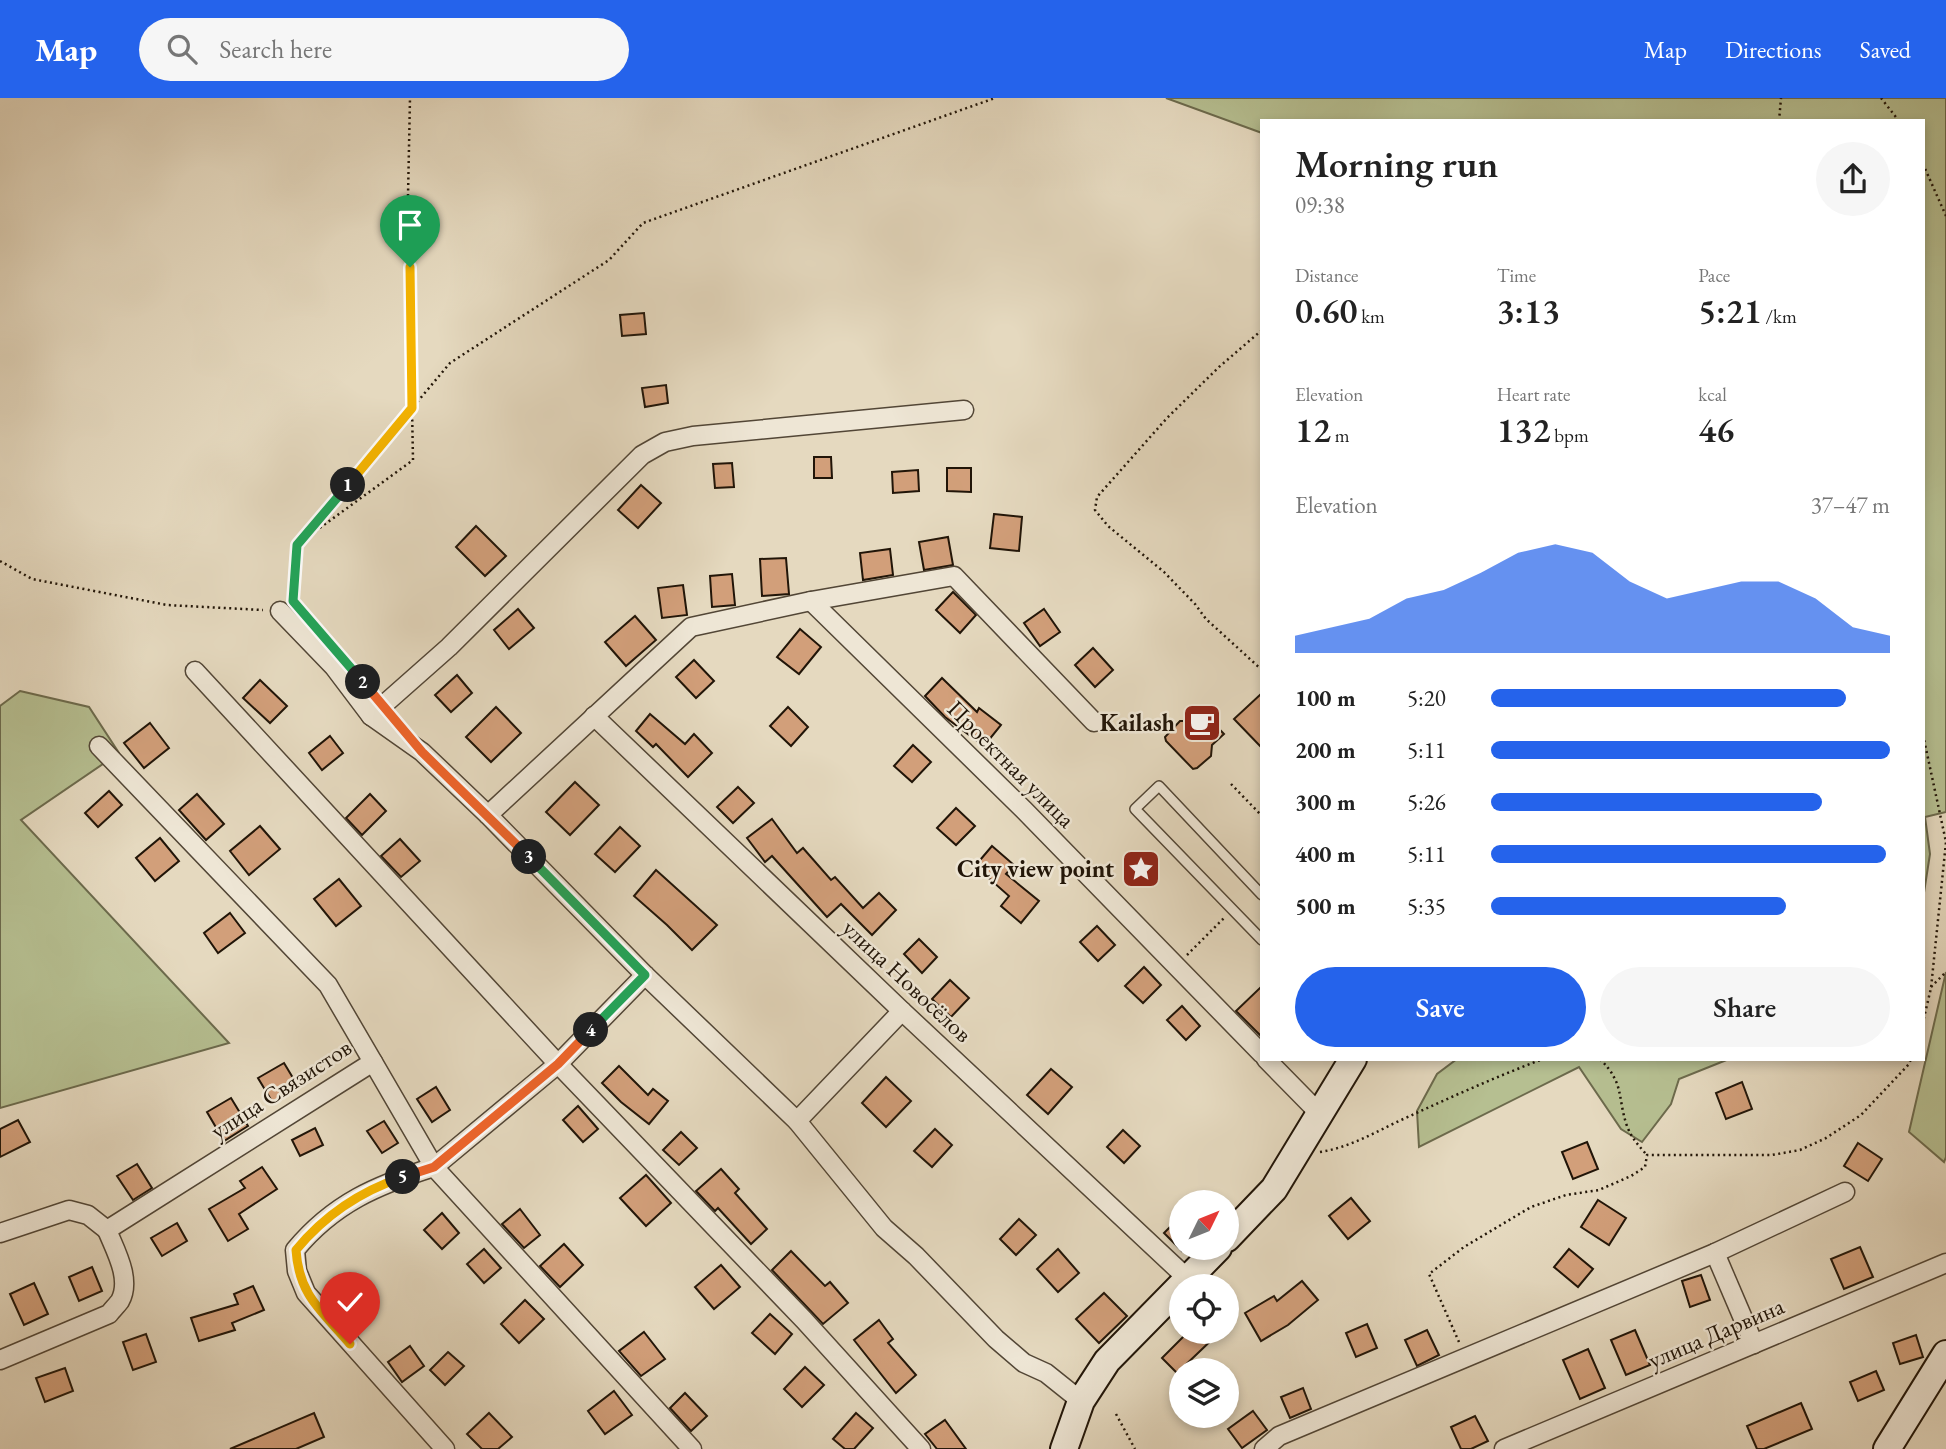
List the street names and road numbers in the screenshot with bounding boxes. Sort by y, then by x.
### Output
street label: Проектная улица [941,693,1082,834]
street label: улица Новосёлов [836,913,979,1049]
street label: улица Связистов [204,1031,357,1146]
street label: улица Дарвина [1643,1290,1789,1375]

